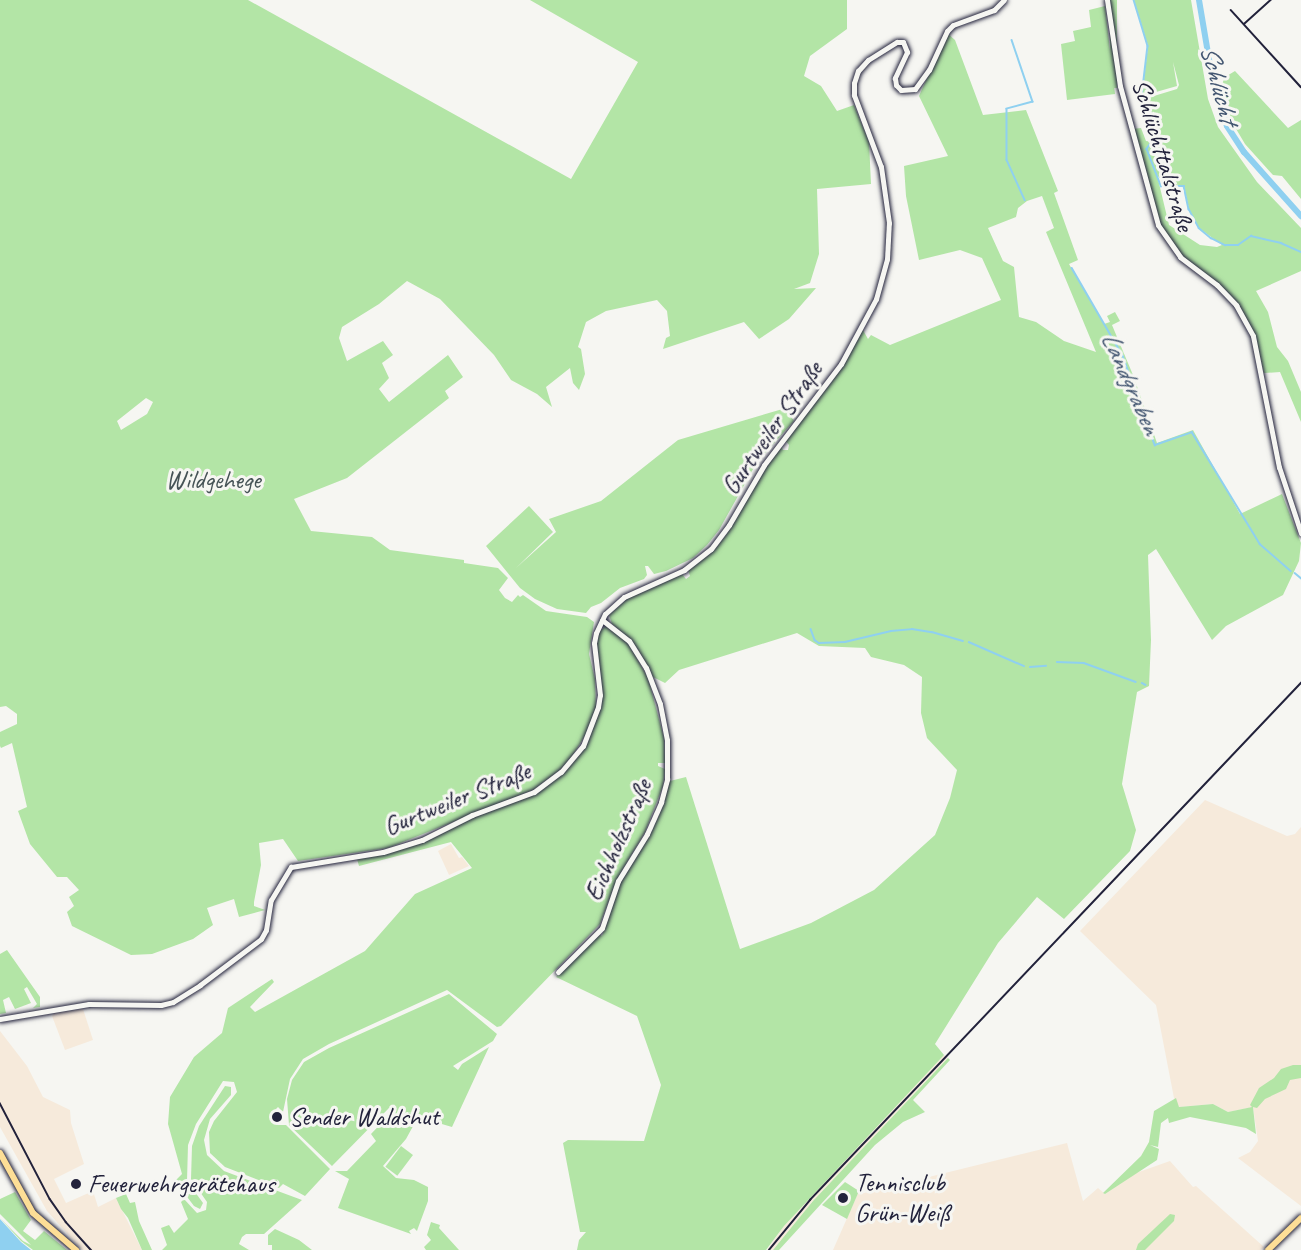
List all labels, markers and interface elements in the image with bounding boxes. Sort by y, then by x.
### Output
water label: Schlücht [1193,41,1245,127]
street label: Schlüchttalstraße [1125,75,1201,235]
water label: Landgraben [1094,327,1168,439]
street label: Gurtweiler Straße [714,355,830,501]
park label: Wildgehege [166,464,260,496]
street label: Gurtweiler Straße [378,755,536,843]
street label: Eichholzstraße [577,775,659,905]
place label: Sender Waldshut [289,1101,439,1133]
marker: Sender Waldshut [270,1110,284,1124]
place label: Tennisclub Grün-Weiß [855,1167,949,1228]
place label: Feuerwehrgerätehaus [88,1168,275,1200]
marker: Feuerwehrgerätehaus [69,1177,83,1191]
marker: Tennisclub Grün-Weiß [836,1191,850,1205]

